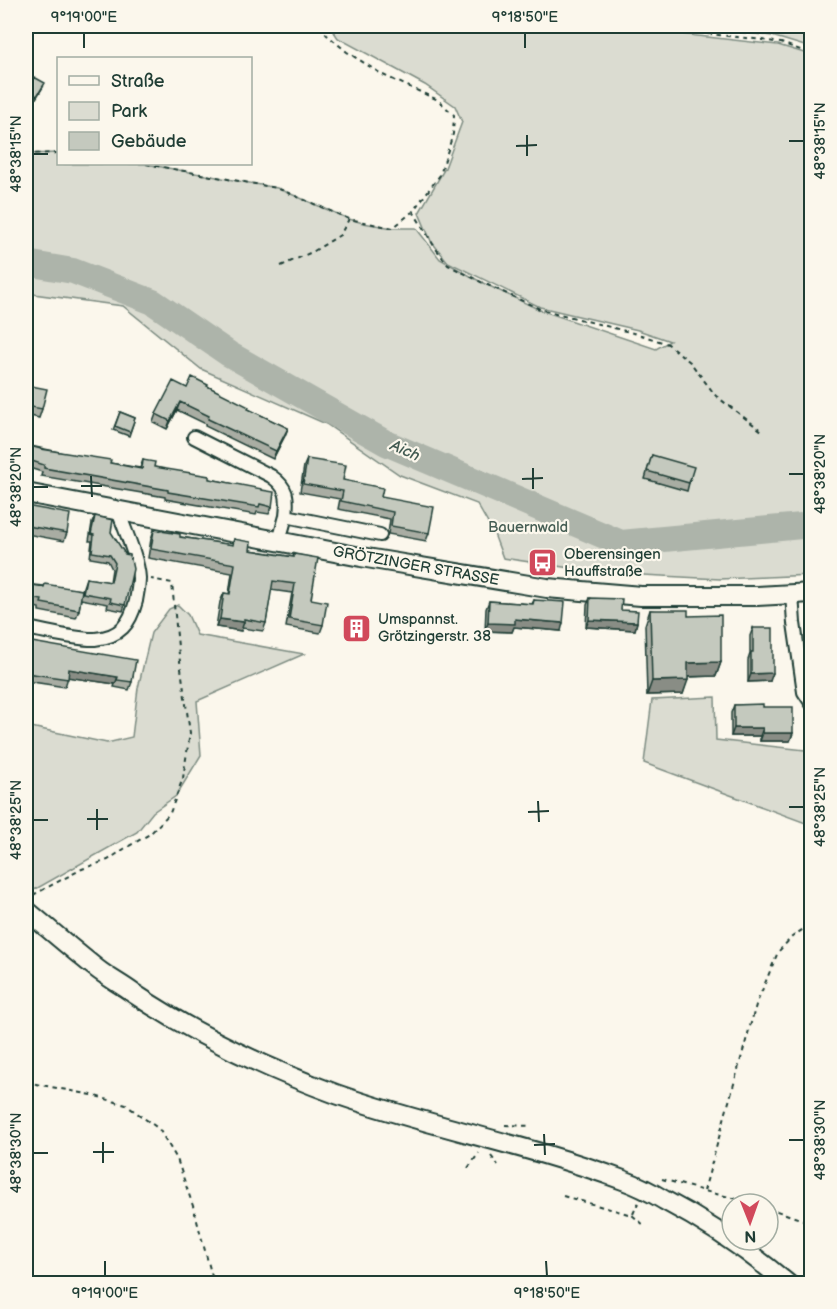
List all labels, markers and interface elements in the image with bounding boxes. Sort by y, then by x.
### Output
text: 9°19'00"E [51,8,117,27]
text: 9°18'50"E [492,8,558,27]
legend [57,57,252,165]
text: Straße [111,71,165,92]
text: Park [111,101,147,122]
text: 48°38'15"N [811,102,830,180]
text: 48°38'15"N [7,115,26,193]
text: Gebäude [111,131,187,152]
text: 48°38'20"N [811,434,830,514]
water label: Aich [386,436,423,466]
text: 48°38'20"N [7,447,26,527]
park label: Bauernwald [488,518,568,537]
street label: GRÖTZINGER STRASSE [331,542,501,590]
place label: Oberensingen Hauffstraße [564,545,661,581]
bus stop icon: Oberensingen Hauffstraße [527,547,559,579]
place label: Umspannst. Grötzingerstr. 38 [378,610,491,646]
building icon: Umspannst. Grötzingerstr. 38 [341,612,373,644]
text: 48°38'25"N [811,767,830,847]
text: 48°38'25"N [7,780,26,860]
text: 48°38'30"N [811,1099,830,1181]
text: 48°38'30"N [7,1112,26,1194]
north arrow [720,1192,780,1252]
text: N [744,1226,756,1245]
text: 9°19'00"E [72,1284,138,1303]
text: 9°18'50"E [514,1284,580,1303]

